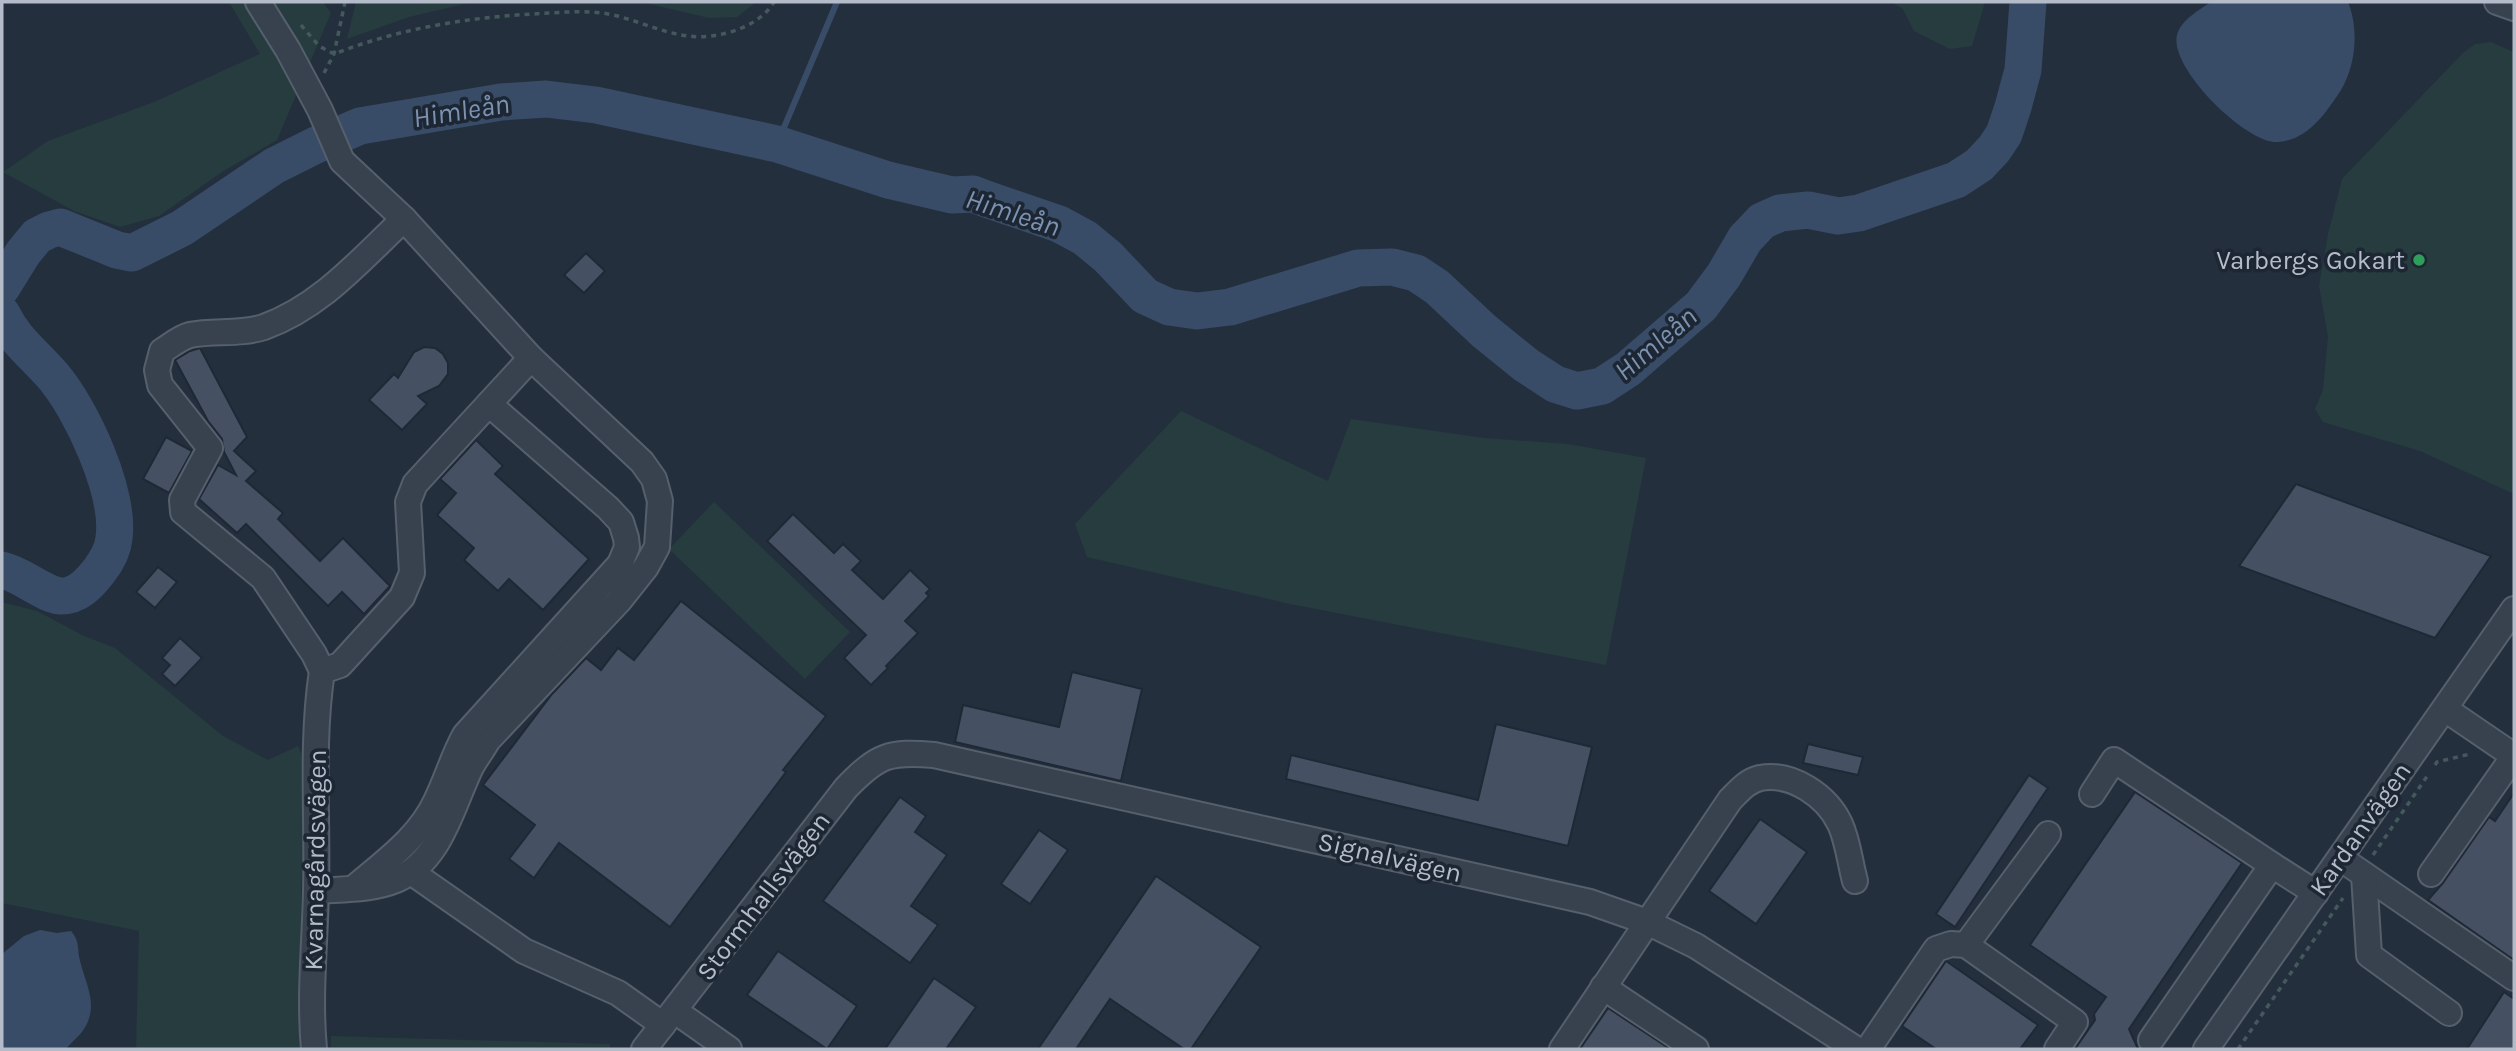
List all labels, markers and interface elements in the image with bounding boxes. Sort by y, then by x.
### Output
water label: Himleån [410,87,512,134]
water label: Himleån [961,182,1064,243]
place label: Varbergs Gokart [2216,245,2405,276]
marker: Varbergs Gokart [2411,252,2427,268]
water label: Himleån [1607,299,1703,387]
street label: Kvarnagårdsvägen [298,749,333,971]
street label: Kardanvägen [2303,756,2418,902]
street label: Stormhallsvägen [690,806,837,987]
street label: Signalvägen [1315,826,1465,889]

